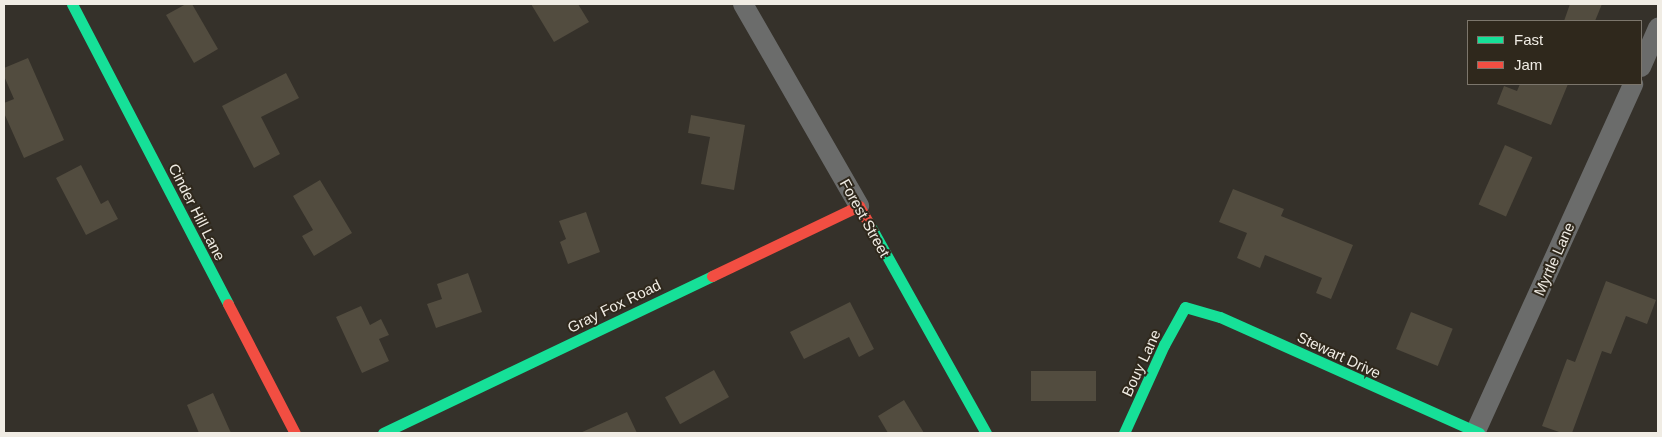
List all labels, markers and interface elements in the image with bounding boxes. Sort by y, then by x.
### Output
legend [1467,20,1642,85]
text: Fast [1514,31,1543,48]
text: Jam [1514,56,1542,73]
street label: Cinder Hill Lane [165,160,229,264]
street label: Forest Street [836,176,894,260]
street label: Myrtle Lane [1530,220,1578,298]
street label: Gray Fox Road [564,276,664,336]
street label: Bouy Lane [1118,327,1164,399]
street label: Stewart Drive [1294,328,1384,382]

